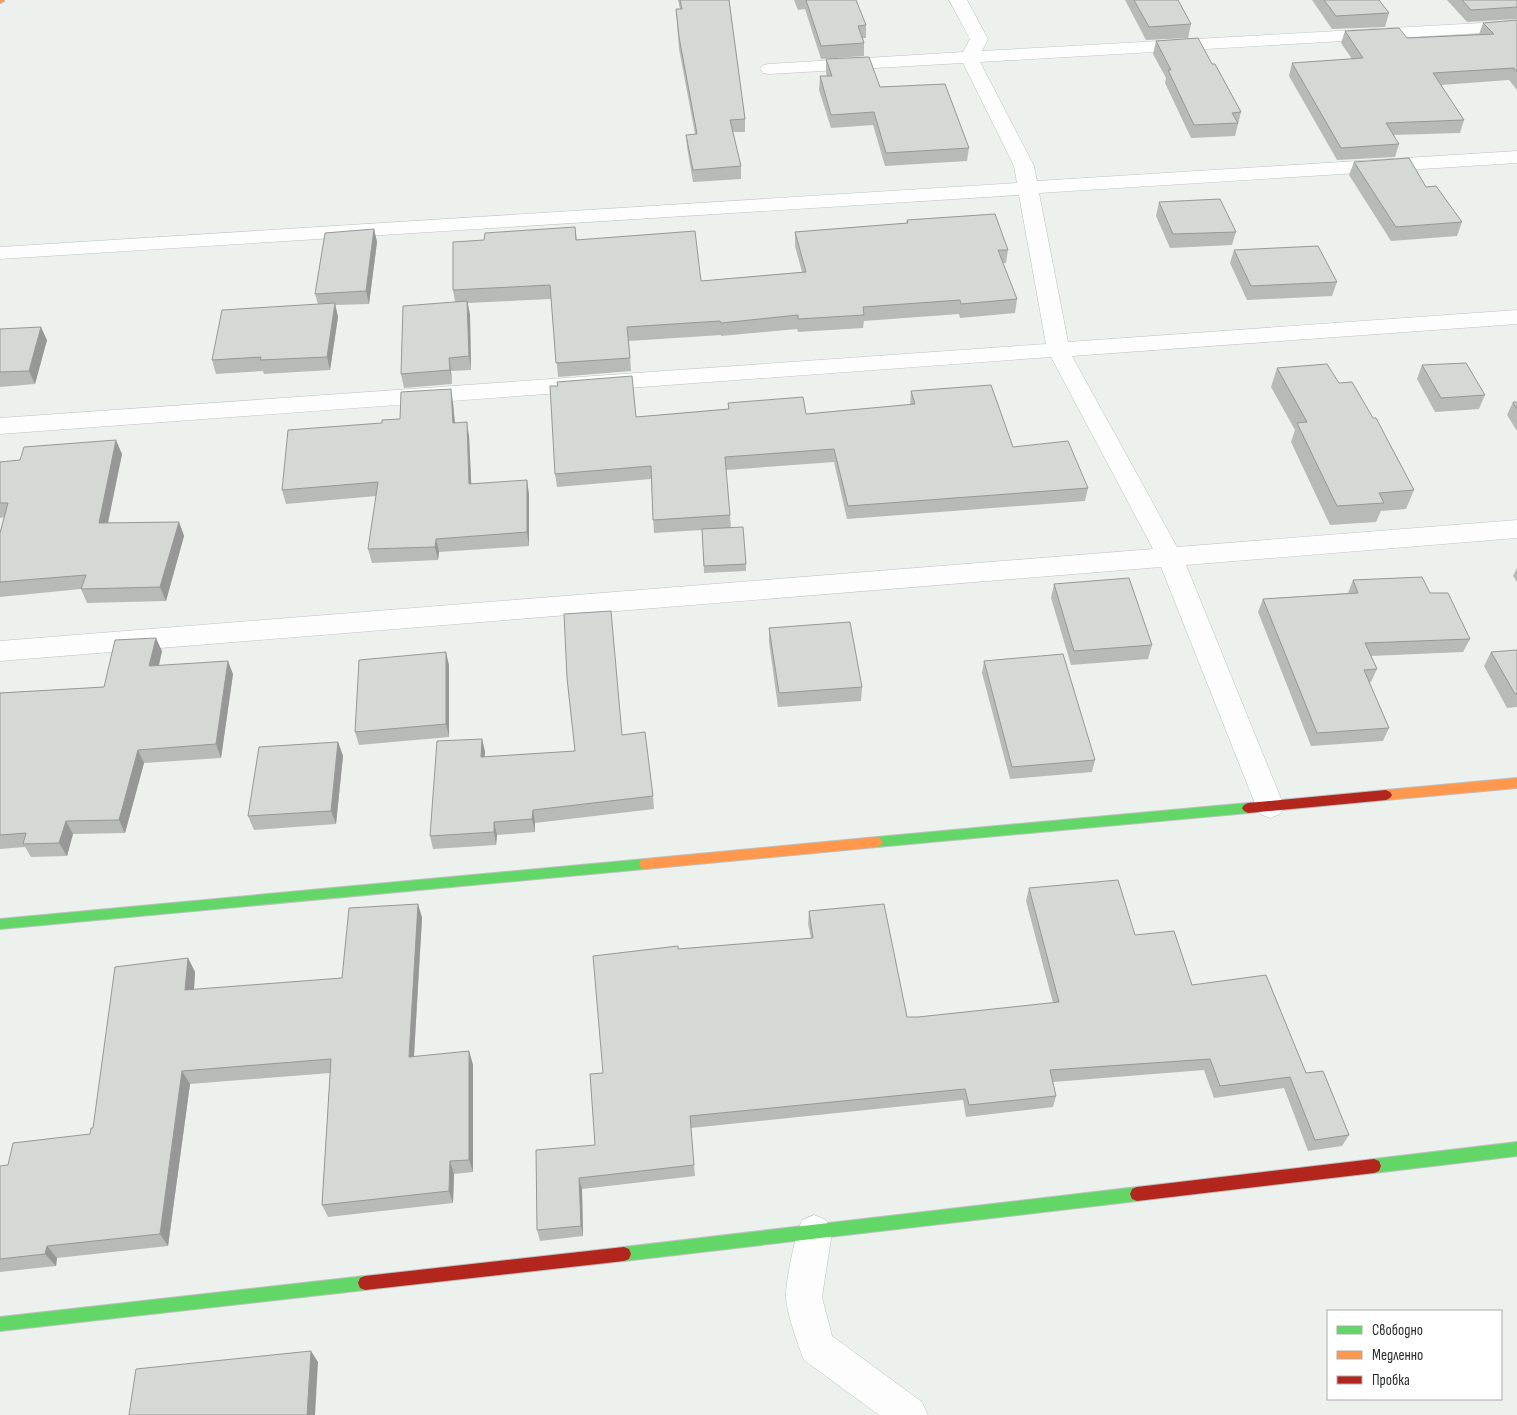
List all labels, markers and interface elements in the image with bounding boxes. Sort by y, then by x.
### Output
legend [1327,1310,1502,1400]
text: Свободно [1372,1321,1423,1340]
text: Медленно [1372,1346,1423,1365]
text: Пробка [1372,1371,1410,1390]

